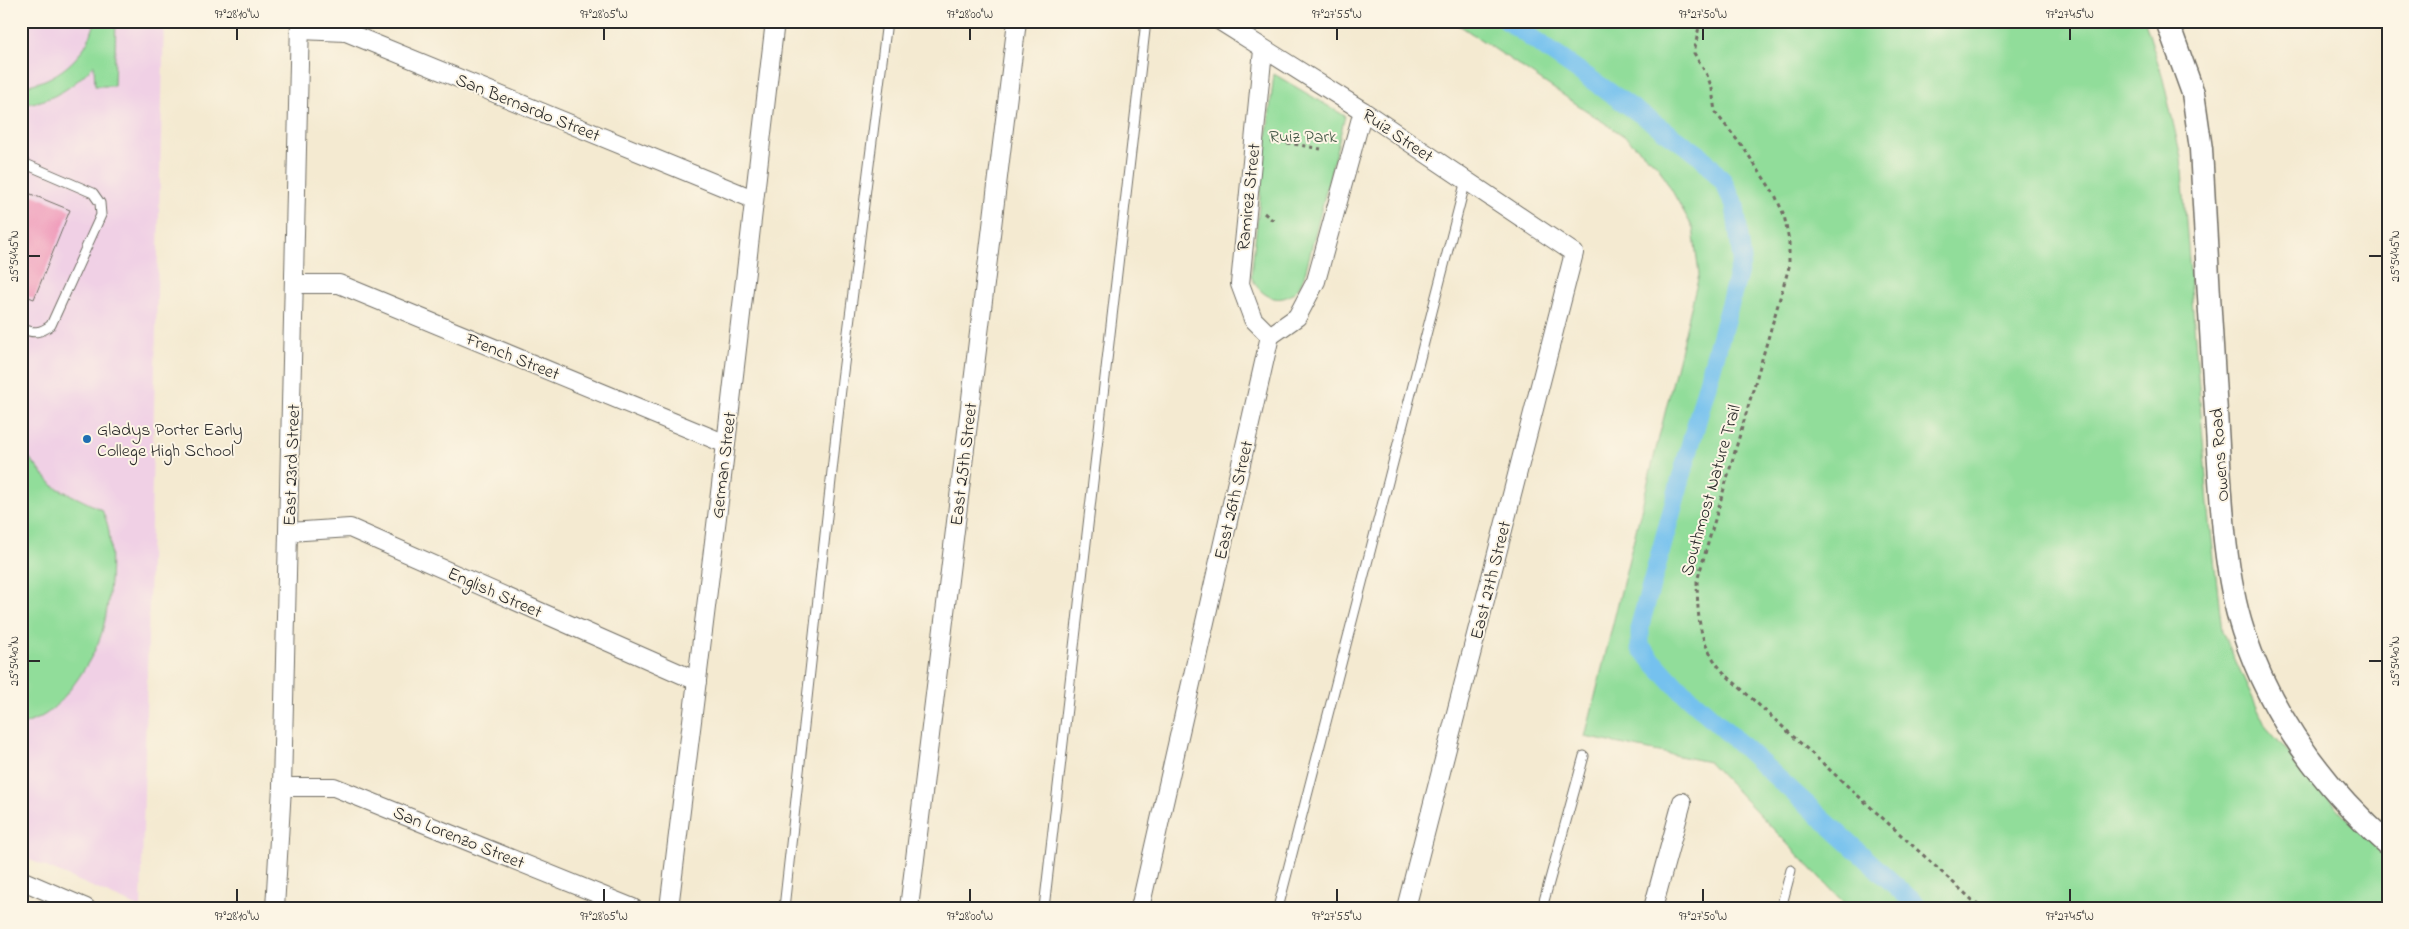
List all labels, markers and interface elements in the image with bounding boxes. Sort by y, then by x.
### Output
text: 97°28'10"W [215,6,259,24]
text: 97°28'05"W [580,6,628,24]
text: 97°28'00"W [947,6,993,24]
text: 97°27'55"W [1312,6,1362,24]
text: 97°27'50"W [1679,6,1727,24]
text: 97°27'45"W [2046,6,2094,24]
street label: San Bernardo Street [451,68,603,150]
street label: Ruiz Street [1356,103,1438,170]
park label: Ruiz Park [1269,125,1337,151]
street label: Ramirez Street [1231,142,1269,252]
text: 25°54'45"N [6,230,24,282]
text: 25°54'45"N [2387,230,2405,282]
street label: French Street [460,327,563,388]
street label: East 25th Street [945,401,985,527]
street label: Southmost Nature Trail [1675,402,1749,579]
street label: East 23rd Street [278,404,308,527]
street label: Owens Road [2205,407,2237,502]
street label: German Street [706,410,744,520]
place label: Gladys Porter Early College High School [97,418,243,466]
marker: Gladys Porter Early College High School [81,433,93,445]
street label: East 26th Street [1209,438,1261,563]
street label: East 27th Street [1465,519,1519,642]
street label: English Street [442,561,546,627]
text: 25°54'40"N [6,636,24,686]
text: 25°54'40"N [2387,636,2405,686]
street label: San Lorenzo Street [388,801,528,877]
text: 97°28'10"W [215,908,259,926]
text: 97°28'05"W [580,908,628,926]
text: 97°28'00"W [947,908,993,926]
text: 97°27'55"W [1312,908,1362,926]
text: 97°27'50"W [1679,908,1727,926]
text: 97°27'45"W [2046,908,2094,926]

